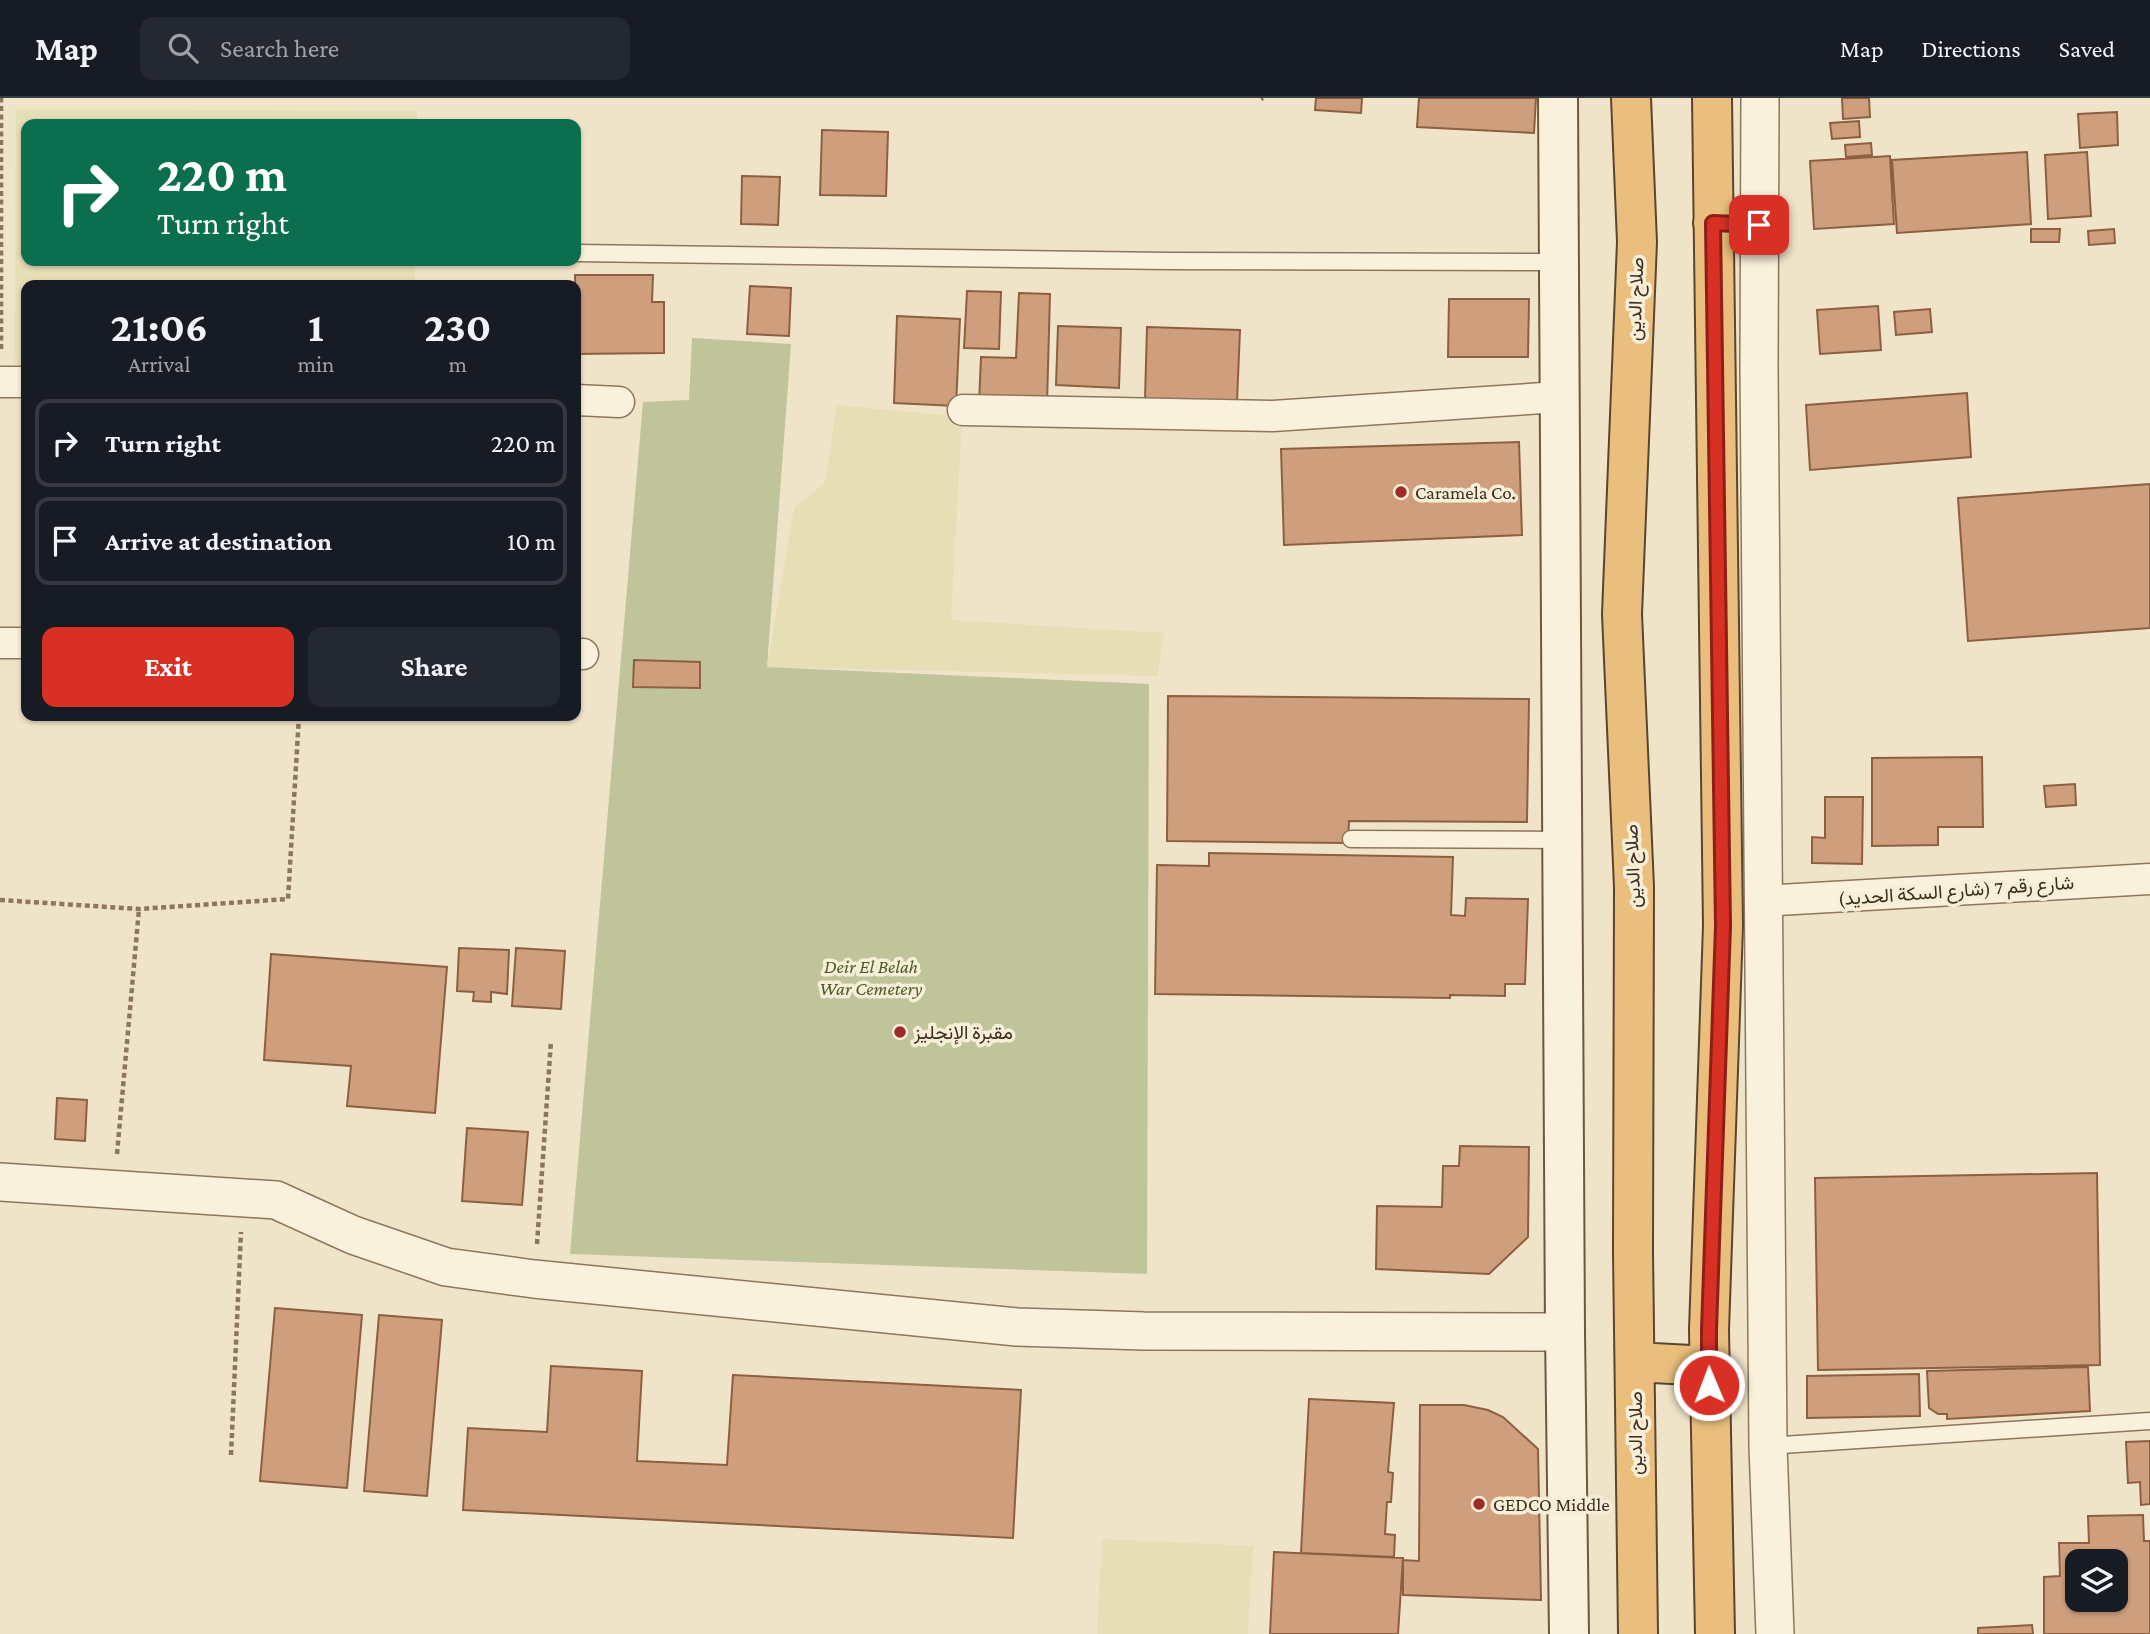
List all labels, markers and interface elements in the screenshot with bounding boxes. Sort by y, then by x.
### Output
search box [140,17,630,80]
icon: search [164,29,202,67]
text: Map [35,30,98,67]
text: Search here [220,34,339,63]
text: Map [1840,35,1884,62]
text: Directions [1922,35,2021,62]
text: Saved [2059,35,2115,62]
icon: right [42,147,133,238]
text: 220 m [157,147,287,202]
pin [1729,195,1789,255]
text: Turn right [157,205,289,241]
icon: arrive [1740,206,1778,244]
street label: صلاح الدين [1624,257,1649,341]
text: 21:06 [111,303,208,350]
text: 1 [308,303,324,350]
text: 230 [424,303,491,350]
text: Arrival [128,351,191,377]
text: min [297,351,334,377]
text: m [448,351,467,377]
icon: right [46,424,84,462]
text: Turn right [105,429,221,458]
text: 220 m [491,429,556,458]
place label: Caramela Co. [1415,482,1516,503]
marker: Caramela Co. [1393,484,1409,500]
icon: arrive [46,522,84,560]
text: Arrive at destination [105,527,332,556]
text: 10 m [507,527,556,556]
button: Exit [42,627,294,707]
button: Share [308,627,560,707]
street label: صلاح الدين [1621,824,1646,908]
street label: شارع رقم 7 (شارع السكة الحديد) [1837,872,2075,911]
park label: Deir El Belah War Cemetery [820,956,922,999]
place label: مقبرة الإنجليز [913,1022,1013,1045]
marker: مقبرة الإنجليز [892,1024,908,1040]
position arrow [1672,1348,1746,1422]
street label: صلاح الدين [1625,1391,1648,1475]
place label: GEDCO Middle [1493,1494,1610,1515]
marker: GEDCO Middle [1471,1496,1487,1512]
map controls [2065,1549,2128,1612]
button: layers [2065,1549,2128,1612]

